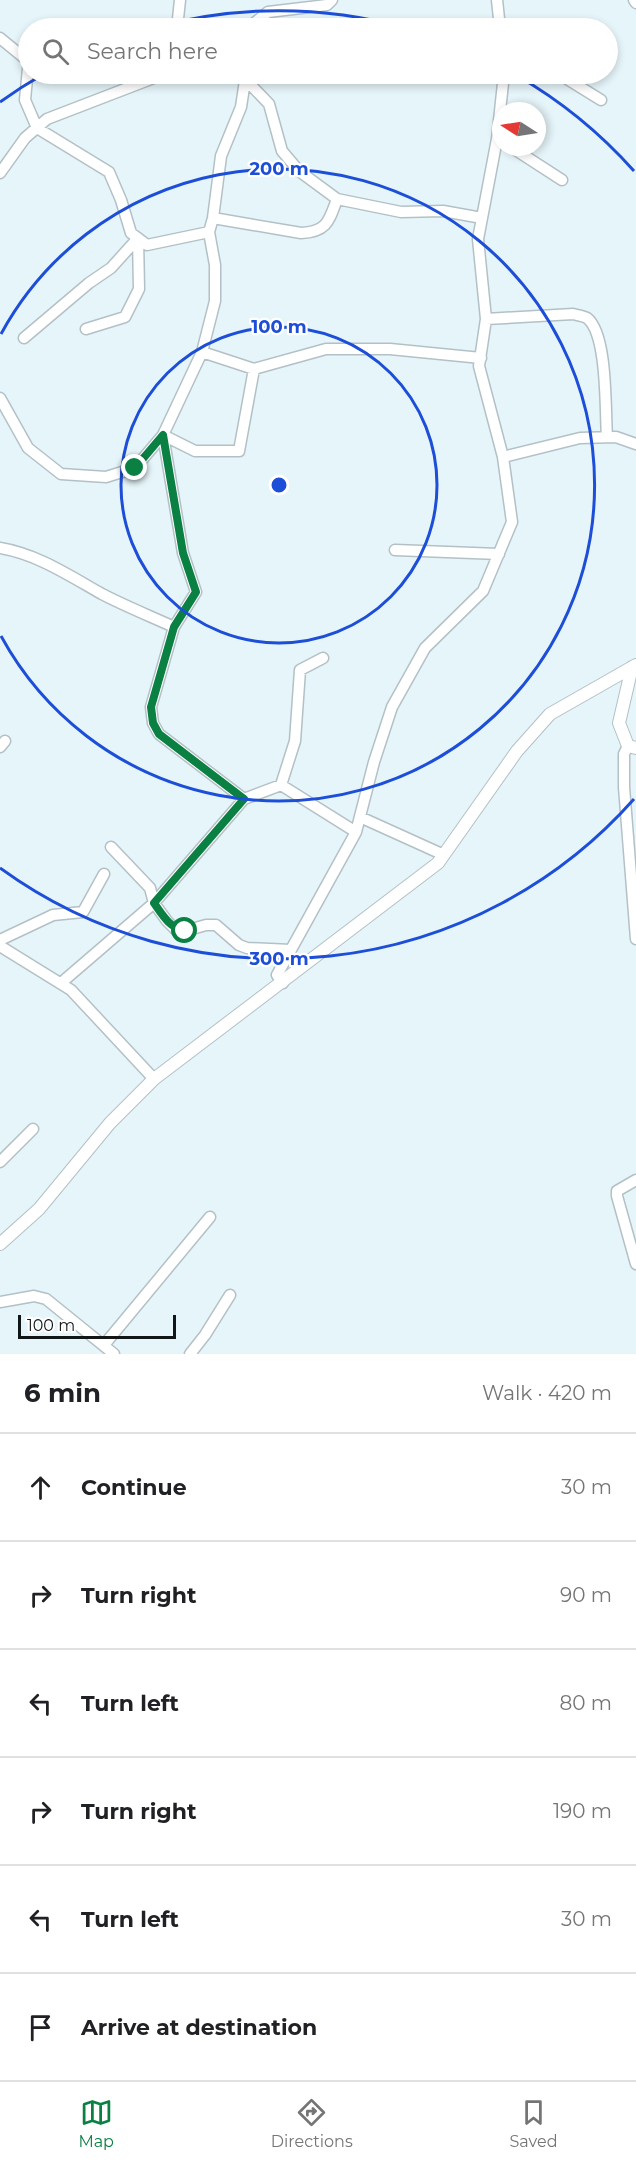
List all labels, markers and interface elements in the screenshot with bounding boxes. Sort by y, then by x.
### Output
search box [18,18,618,84]
icon: search [39,35,72,68]
text: Search here [87,38,218,65]
north arrow [492,102,546,156]
text: 200 m [249,158,309,180]
text: 100 m [251,316,307,338]
route end [121,454,147,480]
centre of rings [269,475,289,495]
route start [171,917,197,943]
text: 300 m [248,948,309,970]
scale bar [18,1312,176,1340]
text: 100 m [27,1316,75,1335]
text: 6 min [24,1377,101,1409]
text: Walk · 420 m [482,1381,612,1405]
icon: ahead [24,1471,57,1504]
text: Continue [81,1474,187,1501]
text: 30 m [561,1475,612,1499]
icon: right [24,1579,57,1612]
text: Turn right [81,1582,196,1609]
text: 90 m [560,1583,612,1607]
icon: left [24,1687,57,1720]
text: Turn left [81,1690,179,1717]
text: 80 m [560,1691,612,1715]
icon: right [24,1795,57,1828]
text: Turn right [81,1798,196,1825]
text: 190 m [553,1799,612,1823]
icon: left [24,1903,57,1936]
text: Turn left [81,1906,179,1933]
text: 30 m [561,1907,612,1931]
icon: arrive [24,2011,57,2044]
text: Arrive at destination [81,2014,317,2041]
tab: Map [78,2096,114,2151]
tab: Directions [271,2096,353,2151]
tab: Saved [510,2096,558,2151]

